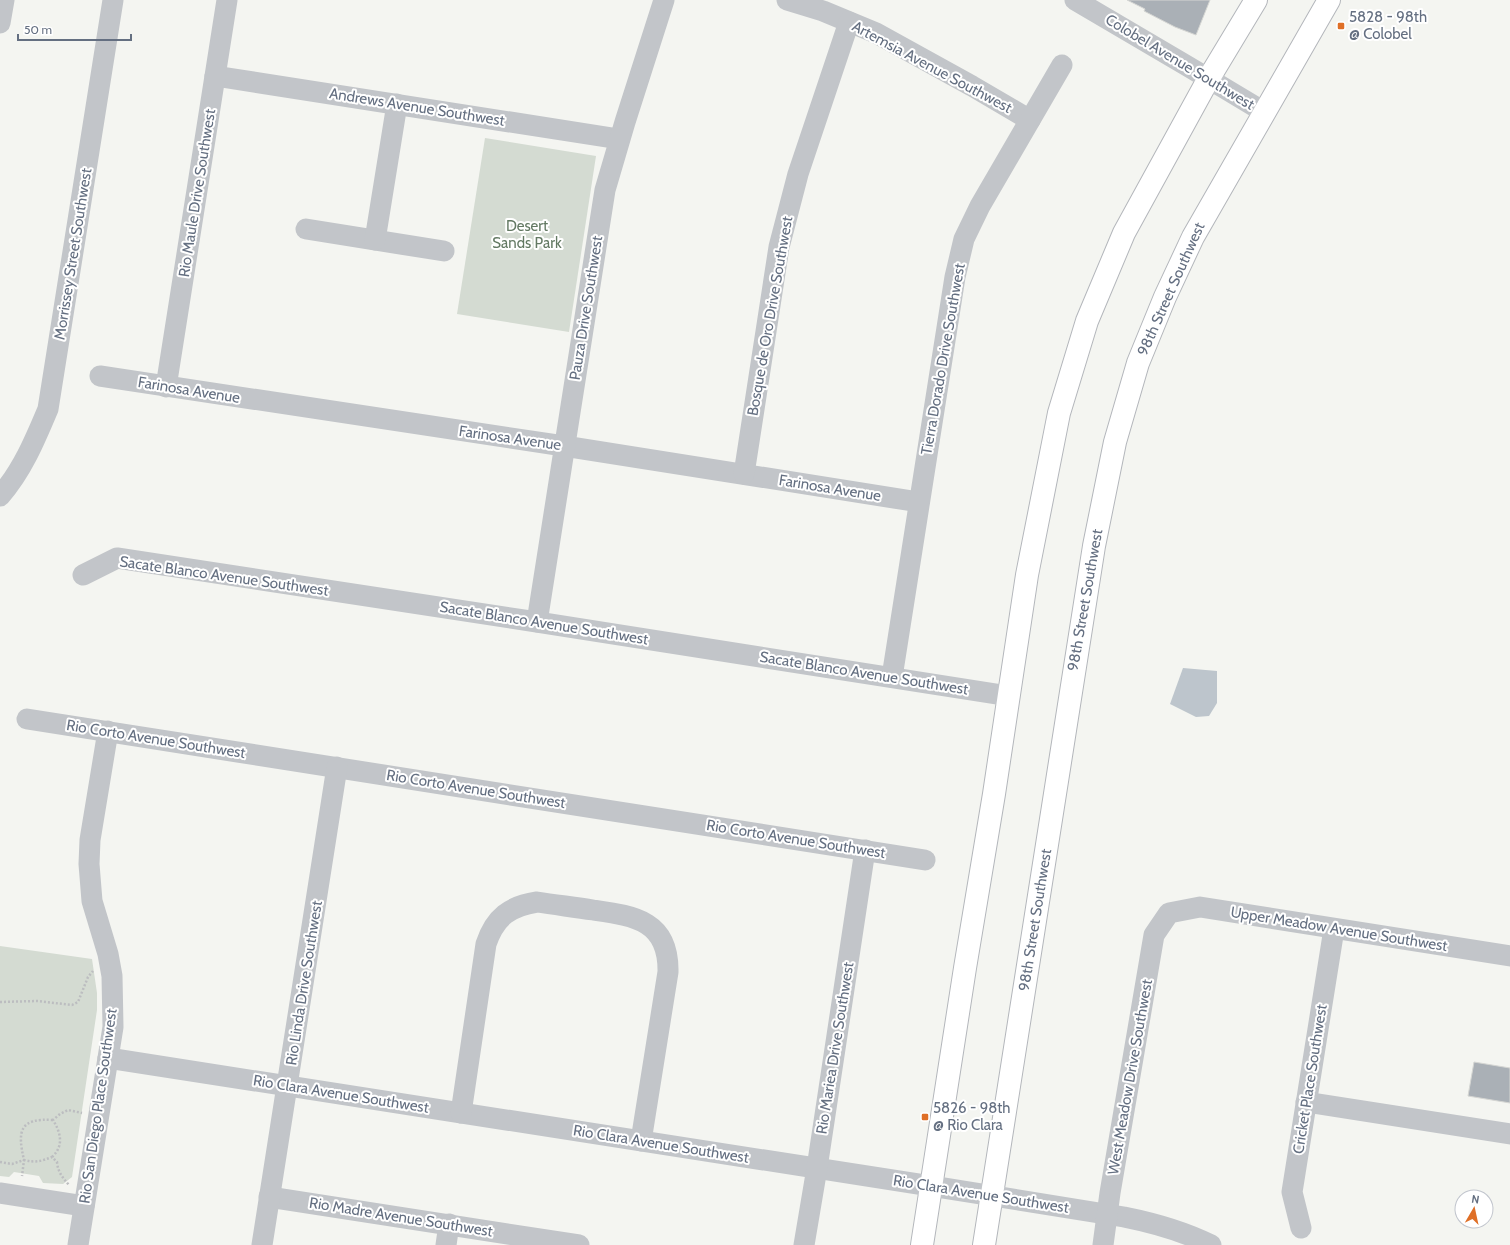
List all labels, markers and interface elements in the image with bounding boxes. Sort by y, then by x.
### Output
place label: 5828 - 98th @ Colobel [1349,8,1427,43]
street label: Colobel Avenue Southwest [1102,10,1258,114]
scale bar [18,16,131,42]
street label: Artemsia Avenue Southwest [849,17,1015,117]
marker: 5828 - 98th @ Colobel [1336,21,1346,31]
text: 50 m [24,22,52,37]
street label: Andrews Avenue Southwest [328,84,506,130]
street label: Rio Maule Drive Southwest [175,108,219,278]
street label: Morrissey Street Southwest [51,167,95,341]
street label: Bosque de Oro Drive Southwest [744,215,796,417]
park label: Desert Sands Park [492,217,562,252]
street label: 98th Street Southwest [1134,220,1208,358]
street label: Pauza Drive Southwest [566,235,606,381]
street label: Tierra Dorado Drive Southwest [917,262,969,456]
street label: Farinosa Avenue [137,373,242,407]
street label: Farinosa Avenue [458,422,563,454]
street label: Farinosa Avenue [778,471,883,505]
street label: 98th Street Southwest [1064,528,1106,672]
street label: Sacate Blanco Avenue Southwest [118,552,330,600]
street label: Sacate Blanco Avenue Southwest [438,598,650,648]
street label: Sacate Blanco Avenue Southwest [758,648,970,698]
street label: Rio Corto Avenue Southwest [65,716,247,762]
street label: Rio Corto Avenue Southwest [385,766,567,812]
street label: Rio Corto Avenue Southwest [705,816,887,862]
street label: 98th Street Southwest [1015,848,1055,992]
street label: Rio Linda Drive Southwest [282,899,326,1067]
street label: Upper Meadow Avenue Southwest [1229,903,1449,955]
street label: Rio Mariea Drive Southwest [813,961,857,1135]
street label: West Meadow Drive Southwest [1104,978,1156,1176]
street label: Cricket Place Southwest [1289,1003,1331,1155]
street label: Rio San Diego Place Southwest [75,1007,121,1205]
street label: Rio Clara Avenue Southwest [252,1071,430,1117]
place label: 5826 - 98th @ Rio Clara [933,1099,1011,1134]
marker: 5826 - 98th @ Rio Clara [920,1112,930,1122]
street label: Rio Clara Avenue Southwest [572,1121,750,1167]
street label: Rio Clara Avenue Southwest [892,1171,1070,1217]
north arrow [1454,1189,1494,1229]
text: N [1471,1192,1481,1207]
street label: Rio Madre Avenue Southwest [308,1194,494,1240]

